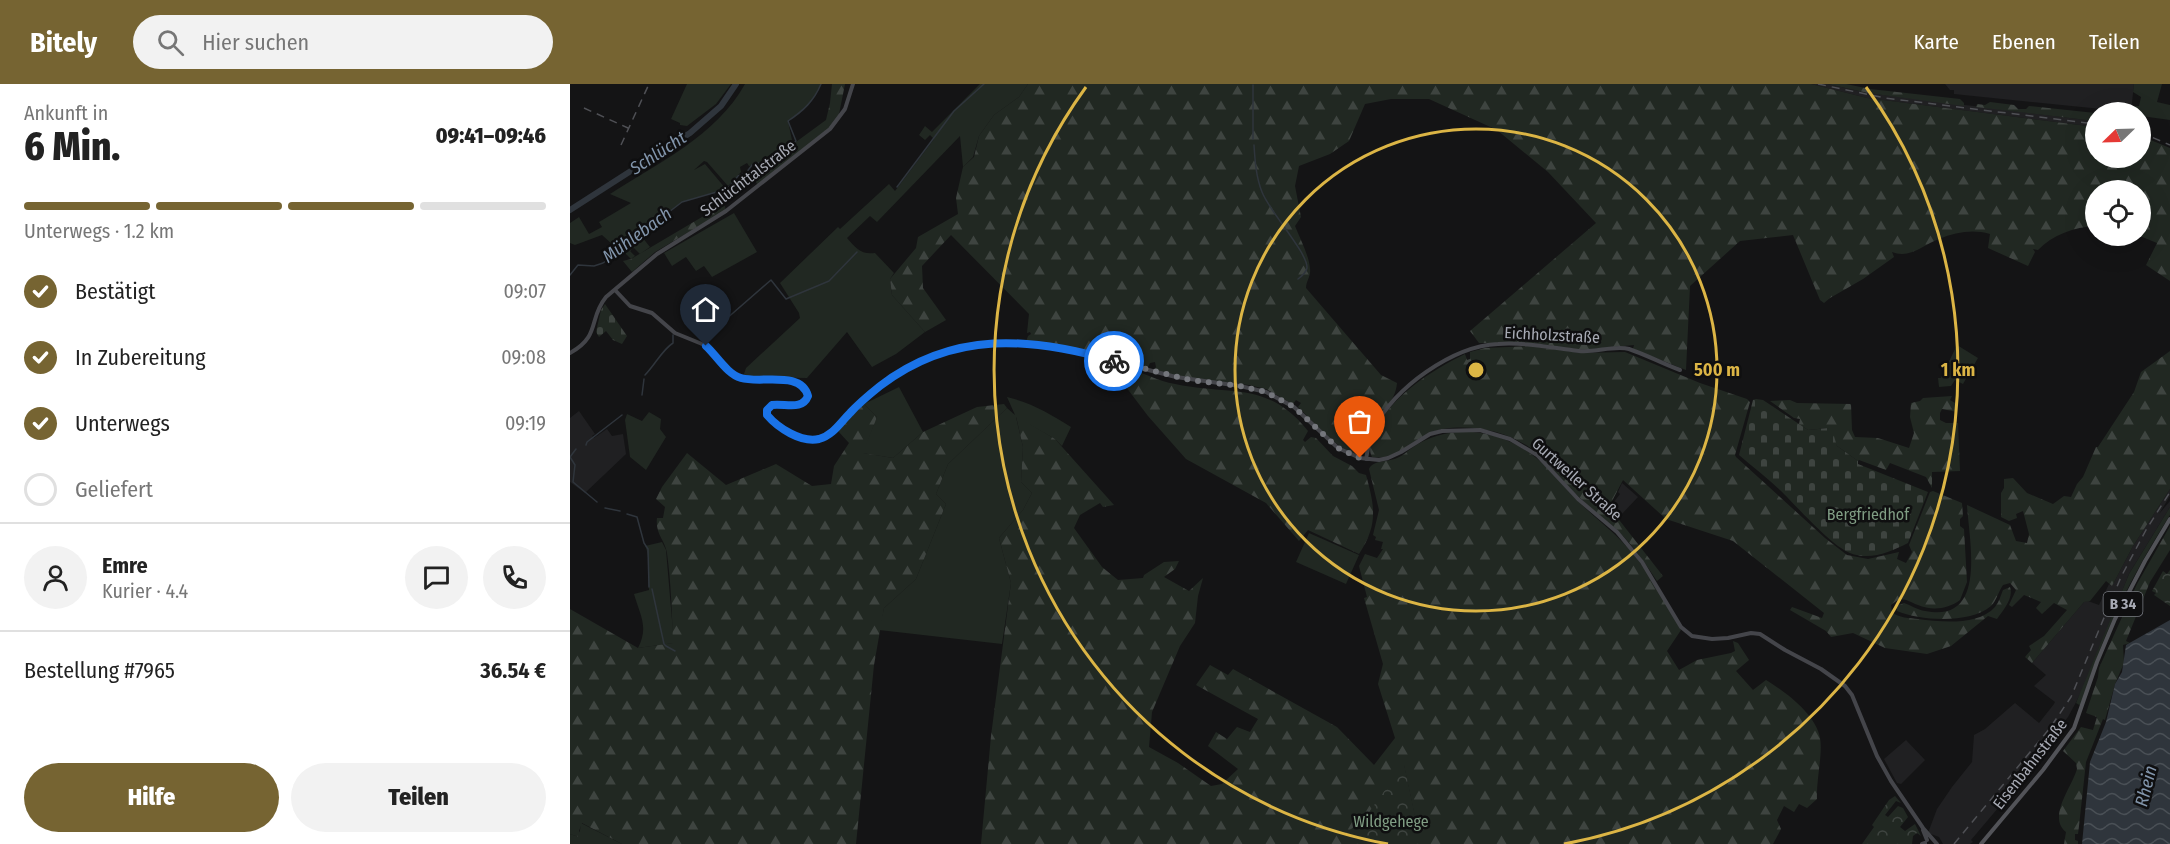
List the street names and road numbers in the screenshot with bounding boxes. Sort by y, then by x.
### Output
street label: Schlüchttalstraße [696,136,800,220]
street label: Eichholzstraße [1504,323,1600,347]
street label: Gurtweiler Straße [1528,434,1626,525]
road number: B 34 [2104,592,2142,616]
street label: Eisenbahnstraße [1989,715,2071,813]

